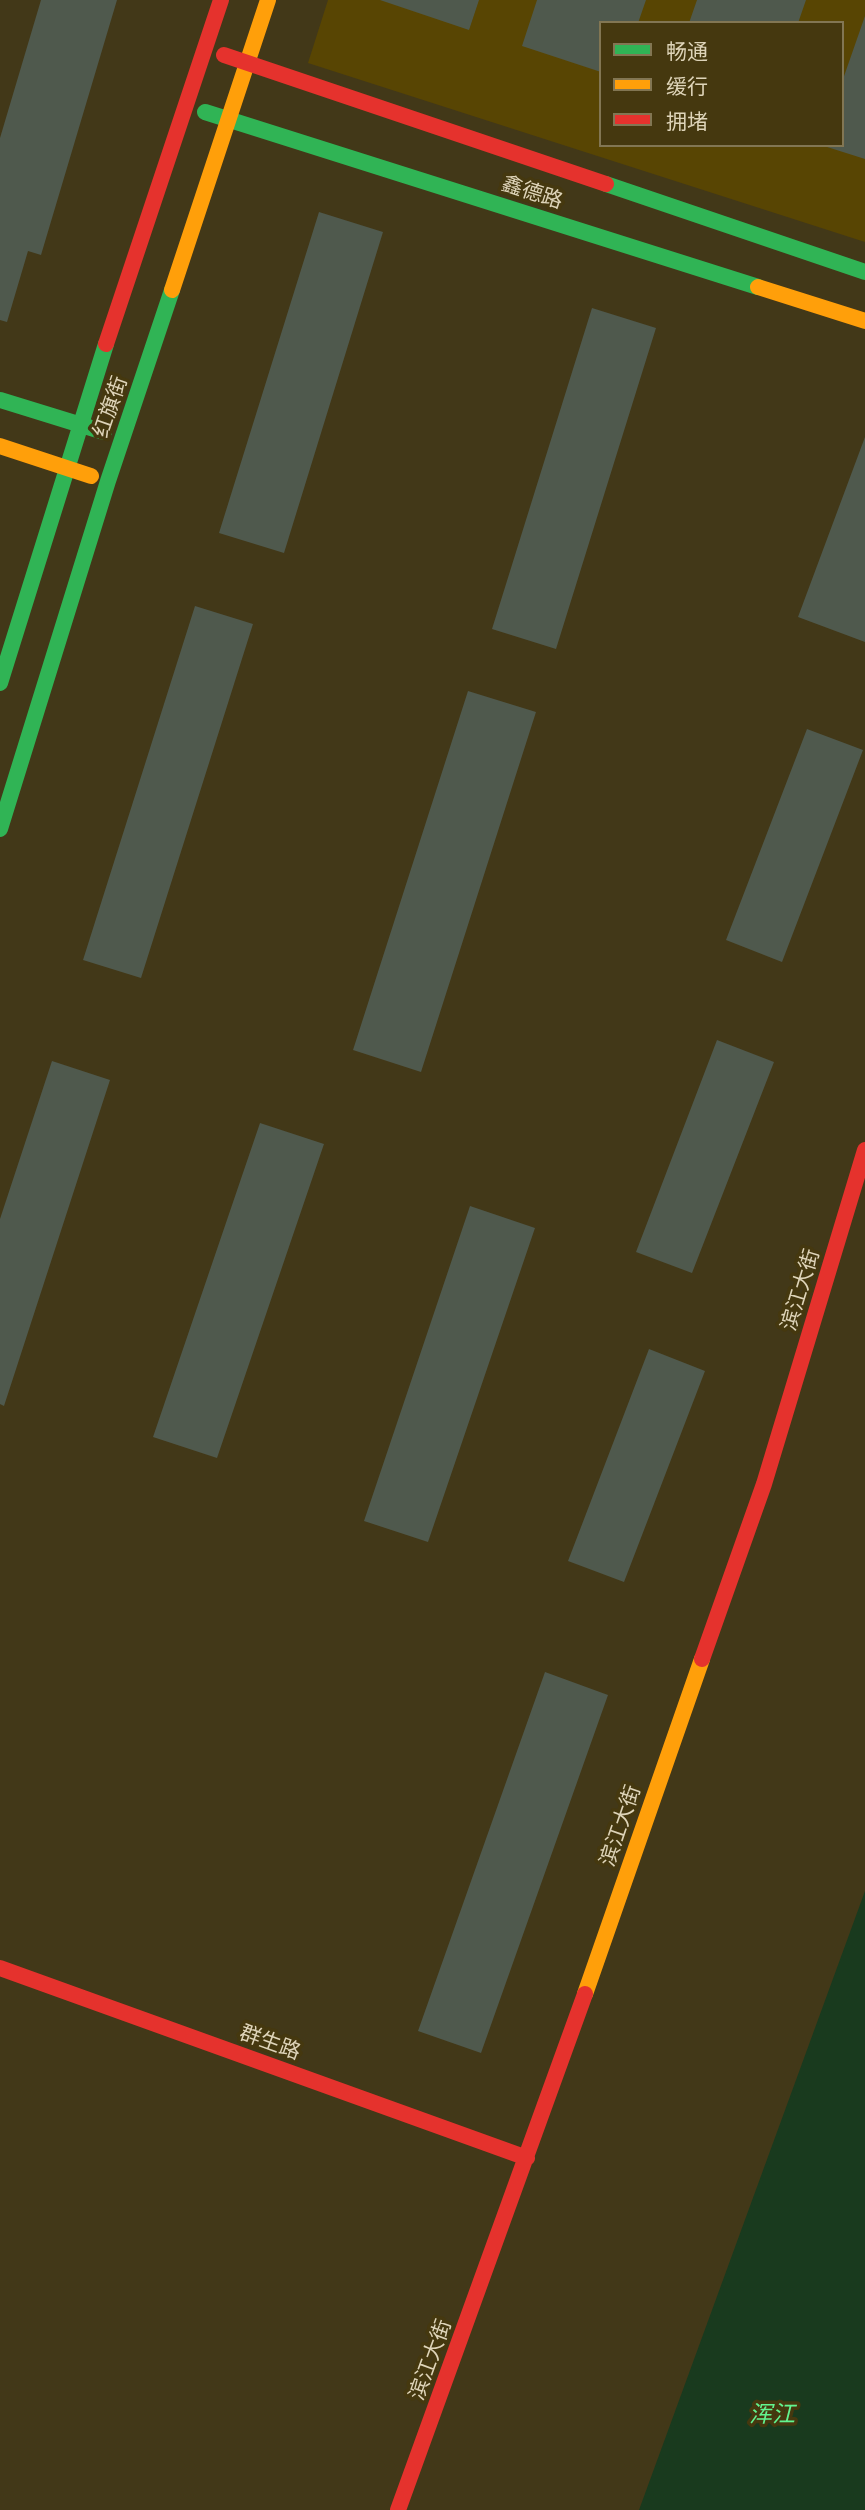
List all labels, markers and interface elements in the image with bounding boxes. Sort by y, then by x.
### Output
legend [599,21,844,147]
text: 畅通 [666,39,708,64]
text: 缓行 [666,74,708,99]
text: 拥堵 [666,109,708,134]
street label: 鑫德路 [498,171,566,215]
street label: 红旗街 [89,373,133,441]
street label: 滨江大街 [777,1246,825,1334]
street label: 滨江大街 [595,1782,647,1870]
street label: 群生路 [236,2020,304,2066]
street label: 滨江大街 [405,2316,457,2404]
water label: 浑江 [749,2401,795,2429]

